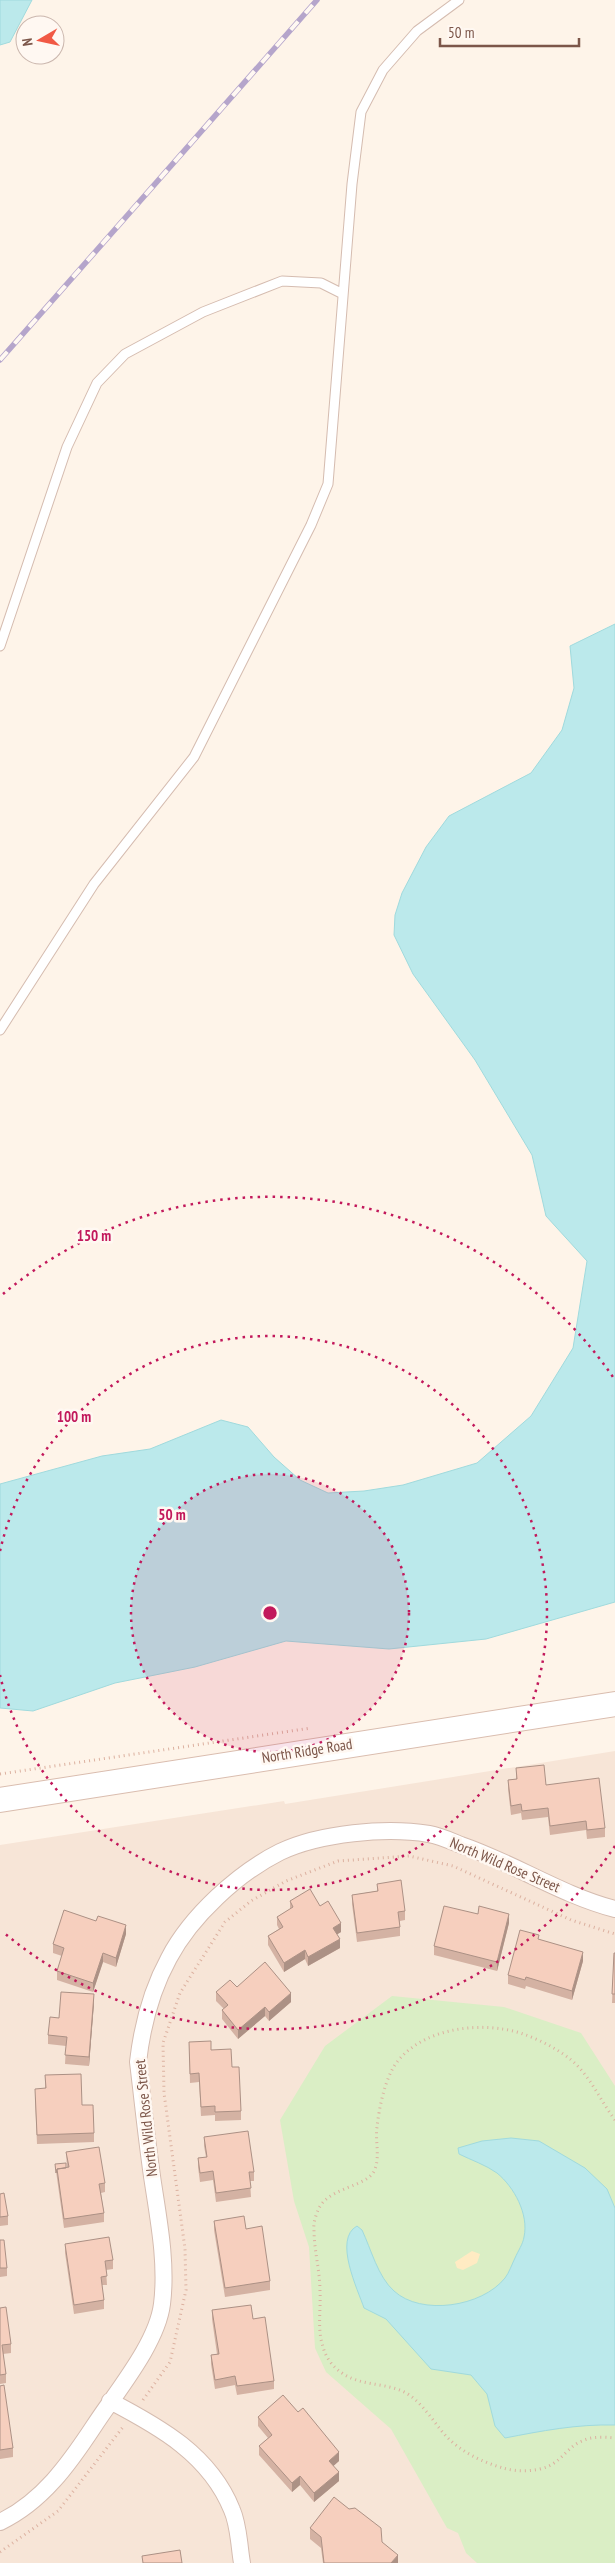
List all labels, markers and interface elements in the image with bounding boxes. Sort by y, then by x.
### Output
north arrow [15,15,65,65]
scale bar [440,15,579,47]
text: 50 m [448,23,474,42]
text: N [18,37,37,47]
text: 150 m [77,1226,111,1245]
text: 100 m [57,1407,91,1426]
text: 50 m [158,1505,186,1524]
centre of rings [261,1604,279,1622]
street label: North Ridge Road [260,1734,354,1767]
street label: North Wild Rose Street [447,1833,563,1896]
street label: North Wild Rose Street [130,2058,161,2178]

